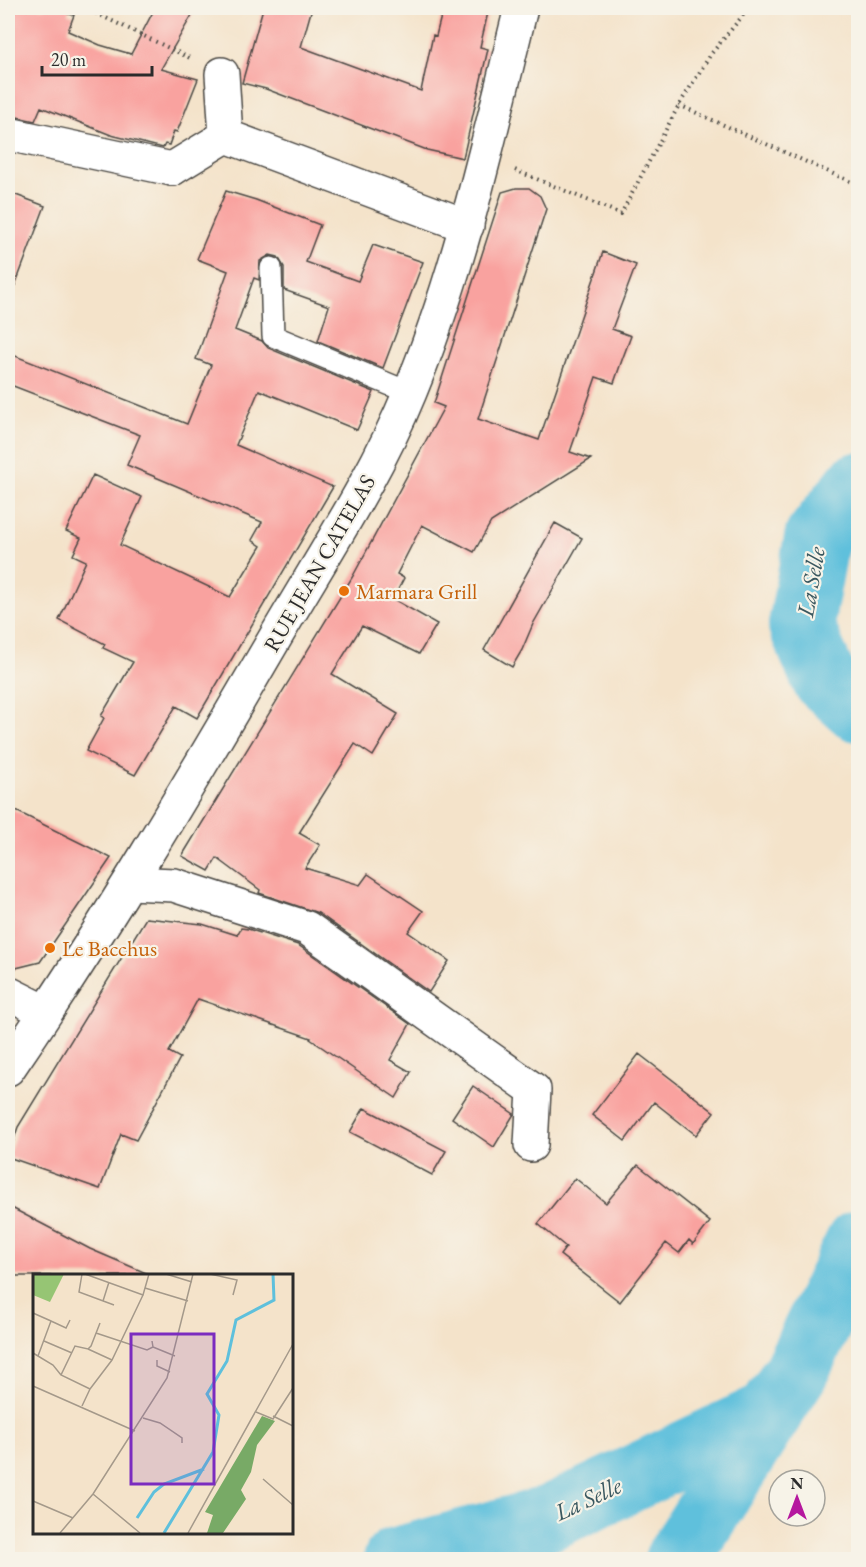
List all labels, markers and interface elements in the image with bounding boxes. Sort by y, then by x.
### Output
scale bar [42,39,152,77]
text: 20 m [51,48,86,71]
street label: RUE JEAN CATELAS [257,469,382,657]
water label: La Selle [789,543,832,621]
place label: Marmara Grill [356,577,477,606]
marker: Marmara Grill [337,584,351,598]
place label: Le Bacchus [62,934,157,963]
marker: Le Bacchus [43,941,57,955]
inset map [33,1274,292,1534]
north arrow [767,1468,827,1528]
water label: La Selle [548,1469,627,1528]
text: N [791,1473,804,1494]

